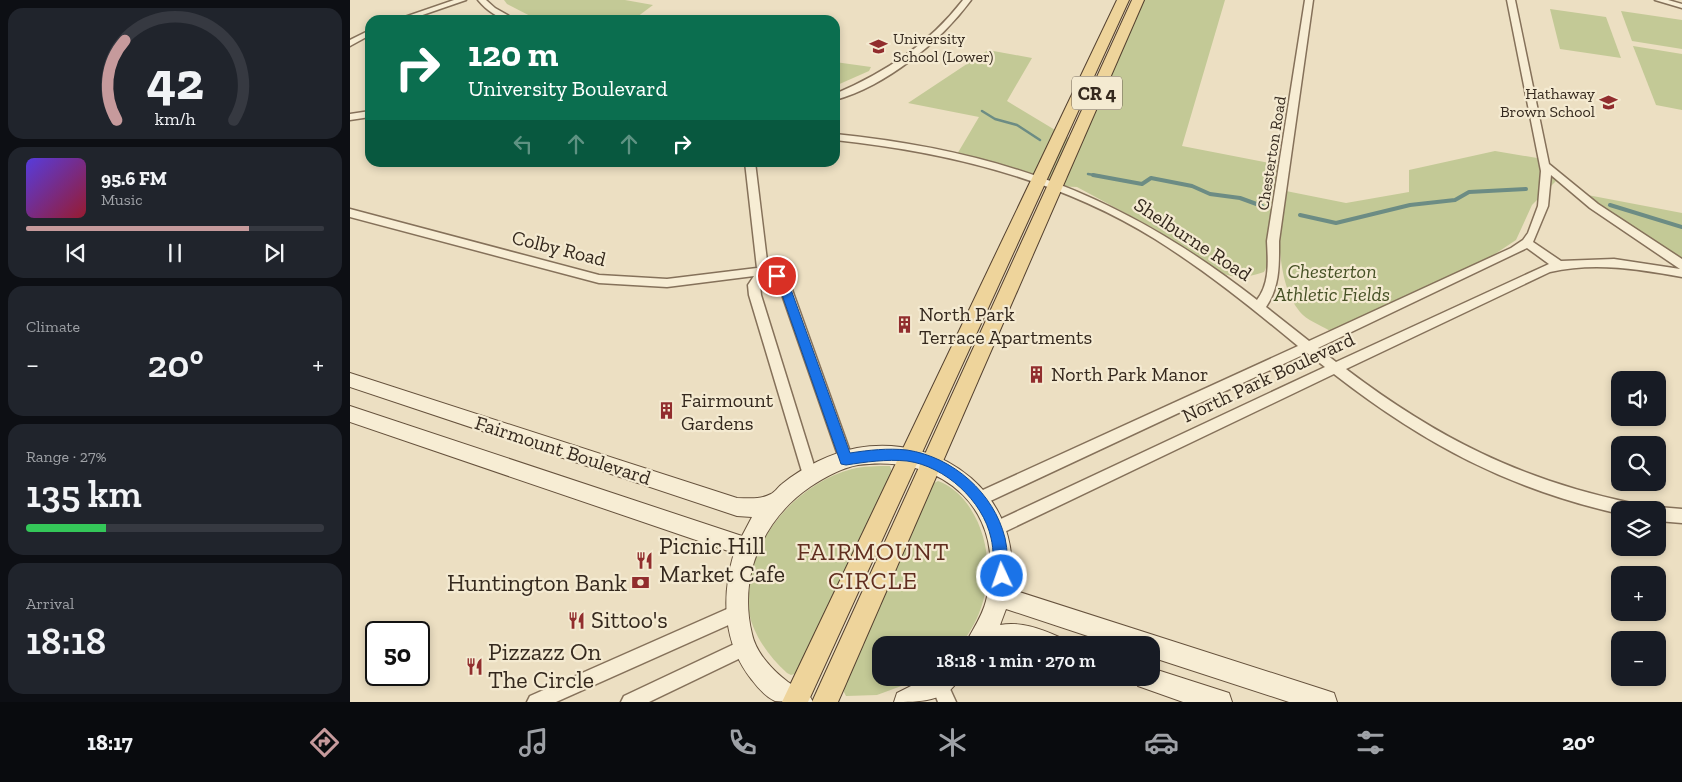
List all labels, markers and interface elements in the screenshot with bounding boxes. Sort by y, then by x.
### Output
place label: University School (Lower) [893,29,993,66]
text: 120 m [468,33,558,75]
icon: right [385,35,450,100]
school or university icon: University School (Lower) [869,37,889,57]
text: 42 [146,50,204,112]
text: University Boulevard [468,75,668,102]
road number: CR 4 [1072,76,1122,110]
place label: Hathaway Brown School [1500,84,1596,121]
school or university icon: Hathaway Brown School [1599,92,1619,112]
street label: Chesterton Road [1253,94,1290,212]
text: km/h [155,108,195,130]
icon: left [509,130,537,158]
icon: ahead [562,130,590,158]
icon: ahead [615,130,643,158]
icon: right [668,130,696,158]
text: 95.6 FM [101,167,167,190]
text: Music [101,190,143,209]
street label: Shelburne Road [1130,192,1256,286]
street label: Colby Road [509,225,609,271]
icon: previous [62,239,90,267]
icon: pause [161,239,189,267]
icon: next [260,239,288,267]
pin [756,255,798,297]
park label: Chesterton Athletic Fields [1273,259,1390,306]
icon: arrive [763,262,791,290]
place label: North Park Terrace Apartments [919,302,1092,349]
building icon: North Park Terrace Apartments [895,315,915,335]
text: Climate [26,317,80,336]
street label: North Park Boulevard [1178,327,1358,427]
text: 20° [148,341,204,387]
text: − [26,348,39,381]
text: + [312,348,324,381]
place label: North Park Manor [1051,362,1208,386]
building icon: North Park Manor [1027,364,1047,384]
map controls [1611,371,1666,686]
button: sound [1611,371,1666,426]
place label: Fairmount Gardens [681,388,774,435]
building icon: Fairmount Gardens [657,401,677,421]
street label: Fairmount Boulevard [472,410,654,490]
button: search [1611,436,1666,491]
text: Range · 27% [26,447,107,466]
text: 135 km [26,471,142,517]
button: layers [1611,501,1666,556]
place label: Picnic Hill Market Cafe [659,531,785,588]
district label: FAIRMOUNT CIRCLE [796,536,950,595]
position arrow [975,549,1027,601]
restaurant icon: Picnic Hill Market Cafe [635,550,655,570]
button: + [1611,566,1666,621]
place label: Huntington Bank [447,568,628,597]
bank icon: Huntington Bank [631,573,651,593]
text: Arrival [26,594,74,613]
place label: Sittoo's [591,605,668,634]
restaurant icon: Sittoo's [567,610,587,630]
text: 18:18 [26,618,106,664]
speed limit sign: 50 [365,621,430,686]
button: − [1611,631,1666,686]
place label: Pizzazz On The Circle [488,637,602,694]
text: 18:18 · 1 min · 270 m [936,649,1096,672]
restaurant icon: Pizzazz On The Circle [464,656,484,676]
icon: directions [307,725,342,760]
icon: music [516,725,551,760]
icon: phone [725,725,760,760]
icon: climate [935,725,970,760]
icon: car [1144,725,1179,760]
icon: filters [1353,725,1388,760]
text: 18:17 [87,729,133,756]
text: 20° [1562,729,1595,756]

